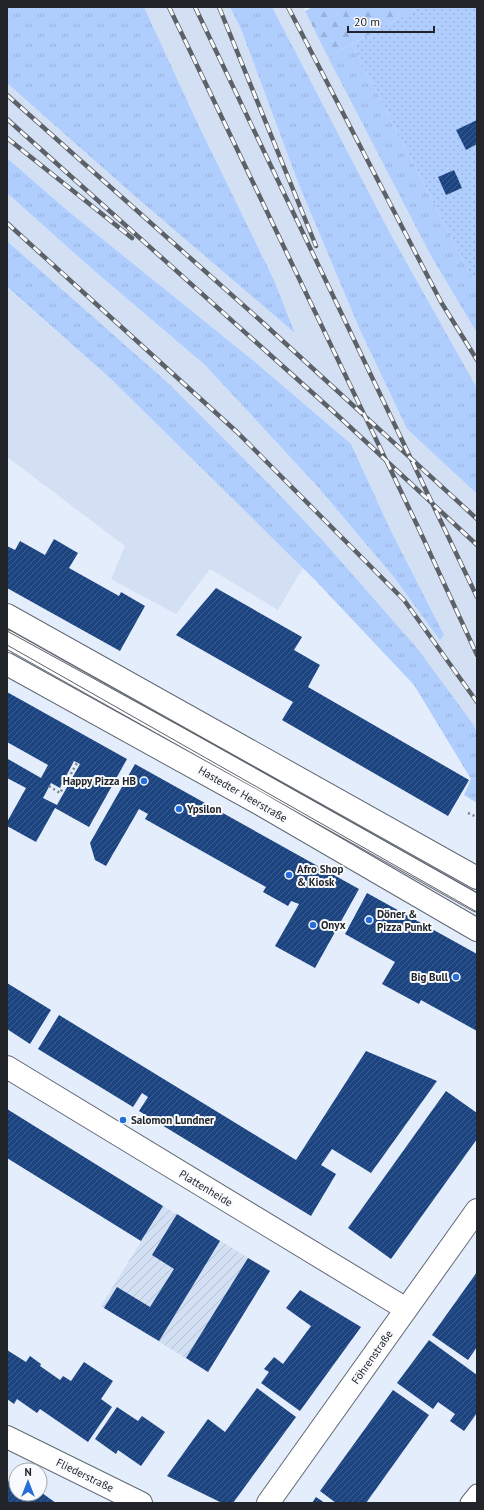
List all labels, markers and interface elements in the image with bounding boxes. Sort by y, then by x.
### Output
scale bar [348,8,434,34]
text: 20 m [354,14,380,29]
street label: Hastedter Heerstraße [196,763,290,825]
place label: Happy Pizza HB [63,774,136,788]
marker: Happy Pizza HB [139,776,149,786]
place label: Ypsilon [186,802,221,816]
marker: Ypsilon [174,804,184,814]
place label: Afro Shop & Kiosk [297,862,343,889]
marker: Afro Shop & Kiosk [284,870,294,880]
place label: Döner & Pizza Punkt [377,907,432,934]
marker: Döner & Pizza Punkt [364,915,374,925]
place label: Onyx [321,918,346,932]
marker: Onyx [308,920,318,930]
place label: Big Bull [411,970,449,984]
marker: Big Bull [451,972,461,982]
place label: Salomon Lundner [131,1113,214,1127]
marker: Salomon Lundner [118,1115,128,1125]
street label: Plattenheide [177,1167,236,1210]
street label: Föhrenstraße [348,1327,396,1387]
street label: Fliederstraße [54,1455,116,1495]
north arrow [8,1462,48,1502]
text: N [24,1465,32,1479]

